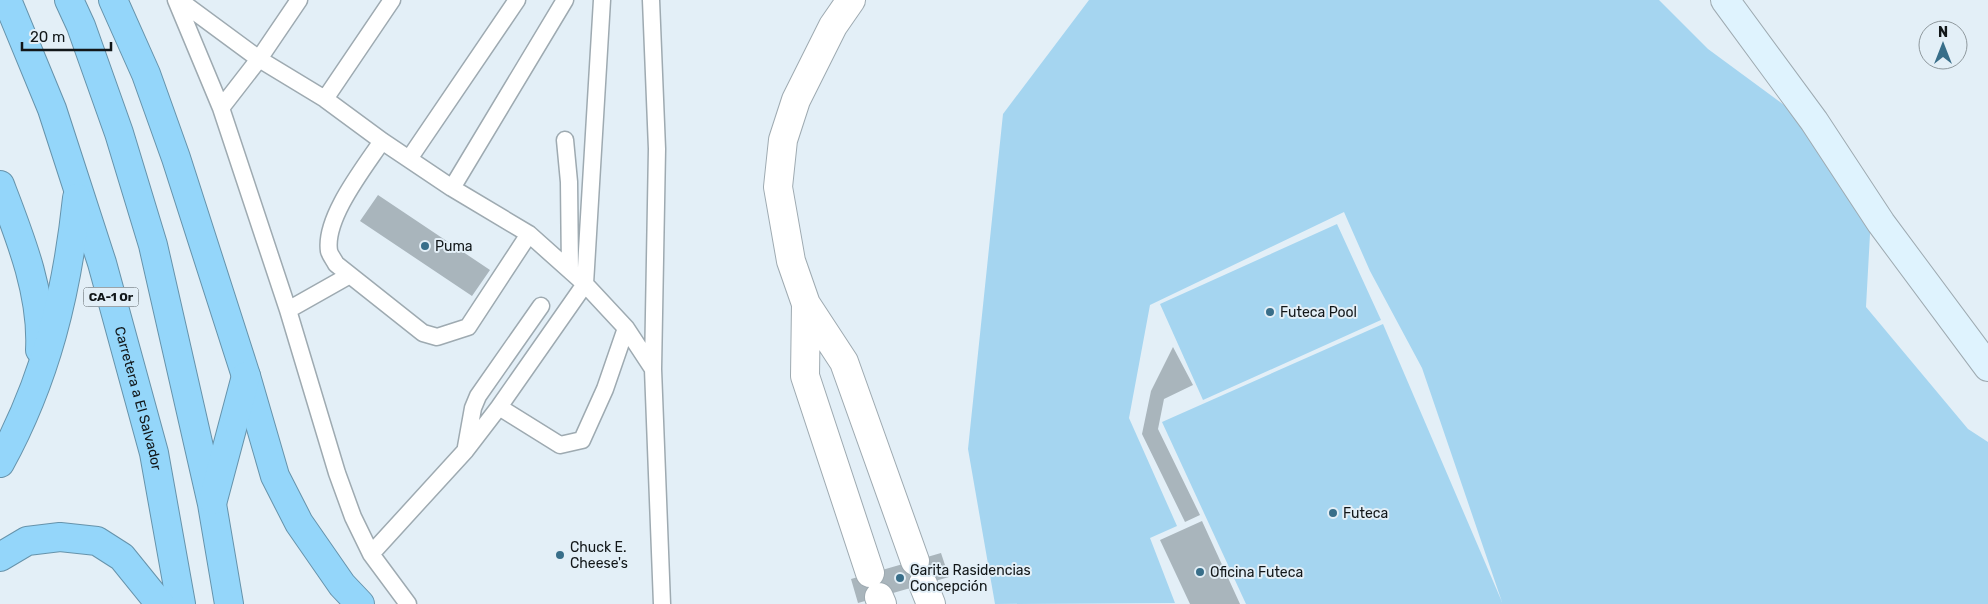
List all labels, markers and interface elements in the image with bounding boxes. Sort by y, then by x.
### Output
scale bar [22,20,111,52]
north arrow [1918,20,1968,70]
text: N [1938,24,1948,41]
text: 20 m [30,28,65,46]
place label: Puma [435,238,473,255]
marker: Puma [419,240,431,252]
road number: CA-1 Or [84,288,138,306]
place label: Futeca Pool [1280,304,1357,321]
marker: Futeca Pool [1264,306,1276,318]
street label: Carretera a El Salvador [111,325,165,472]
place label: Futeca [1343,505,1388,522]
marker: Futeca [1327,507,1339,519]
place label: Chuck E. Cheese's [570,539,628,572]
marker: Chuck E. Cheese's [554,549,566,561]
place label: Garita Rasidencias Concepción [910,562,1031,595]
place label: Oficina Futeca [1210,564,1303,581]
marker: Oficina Futeca [1194,566,1206,578]
marker: Garita Rasidencias Concepción [894,572,906,584]

